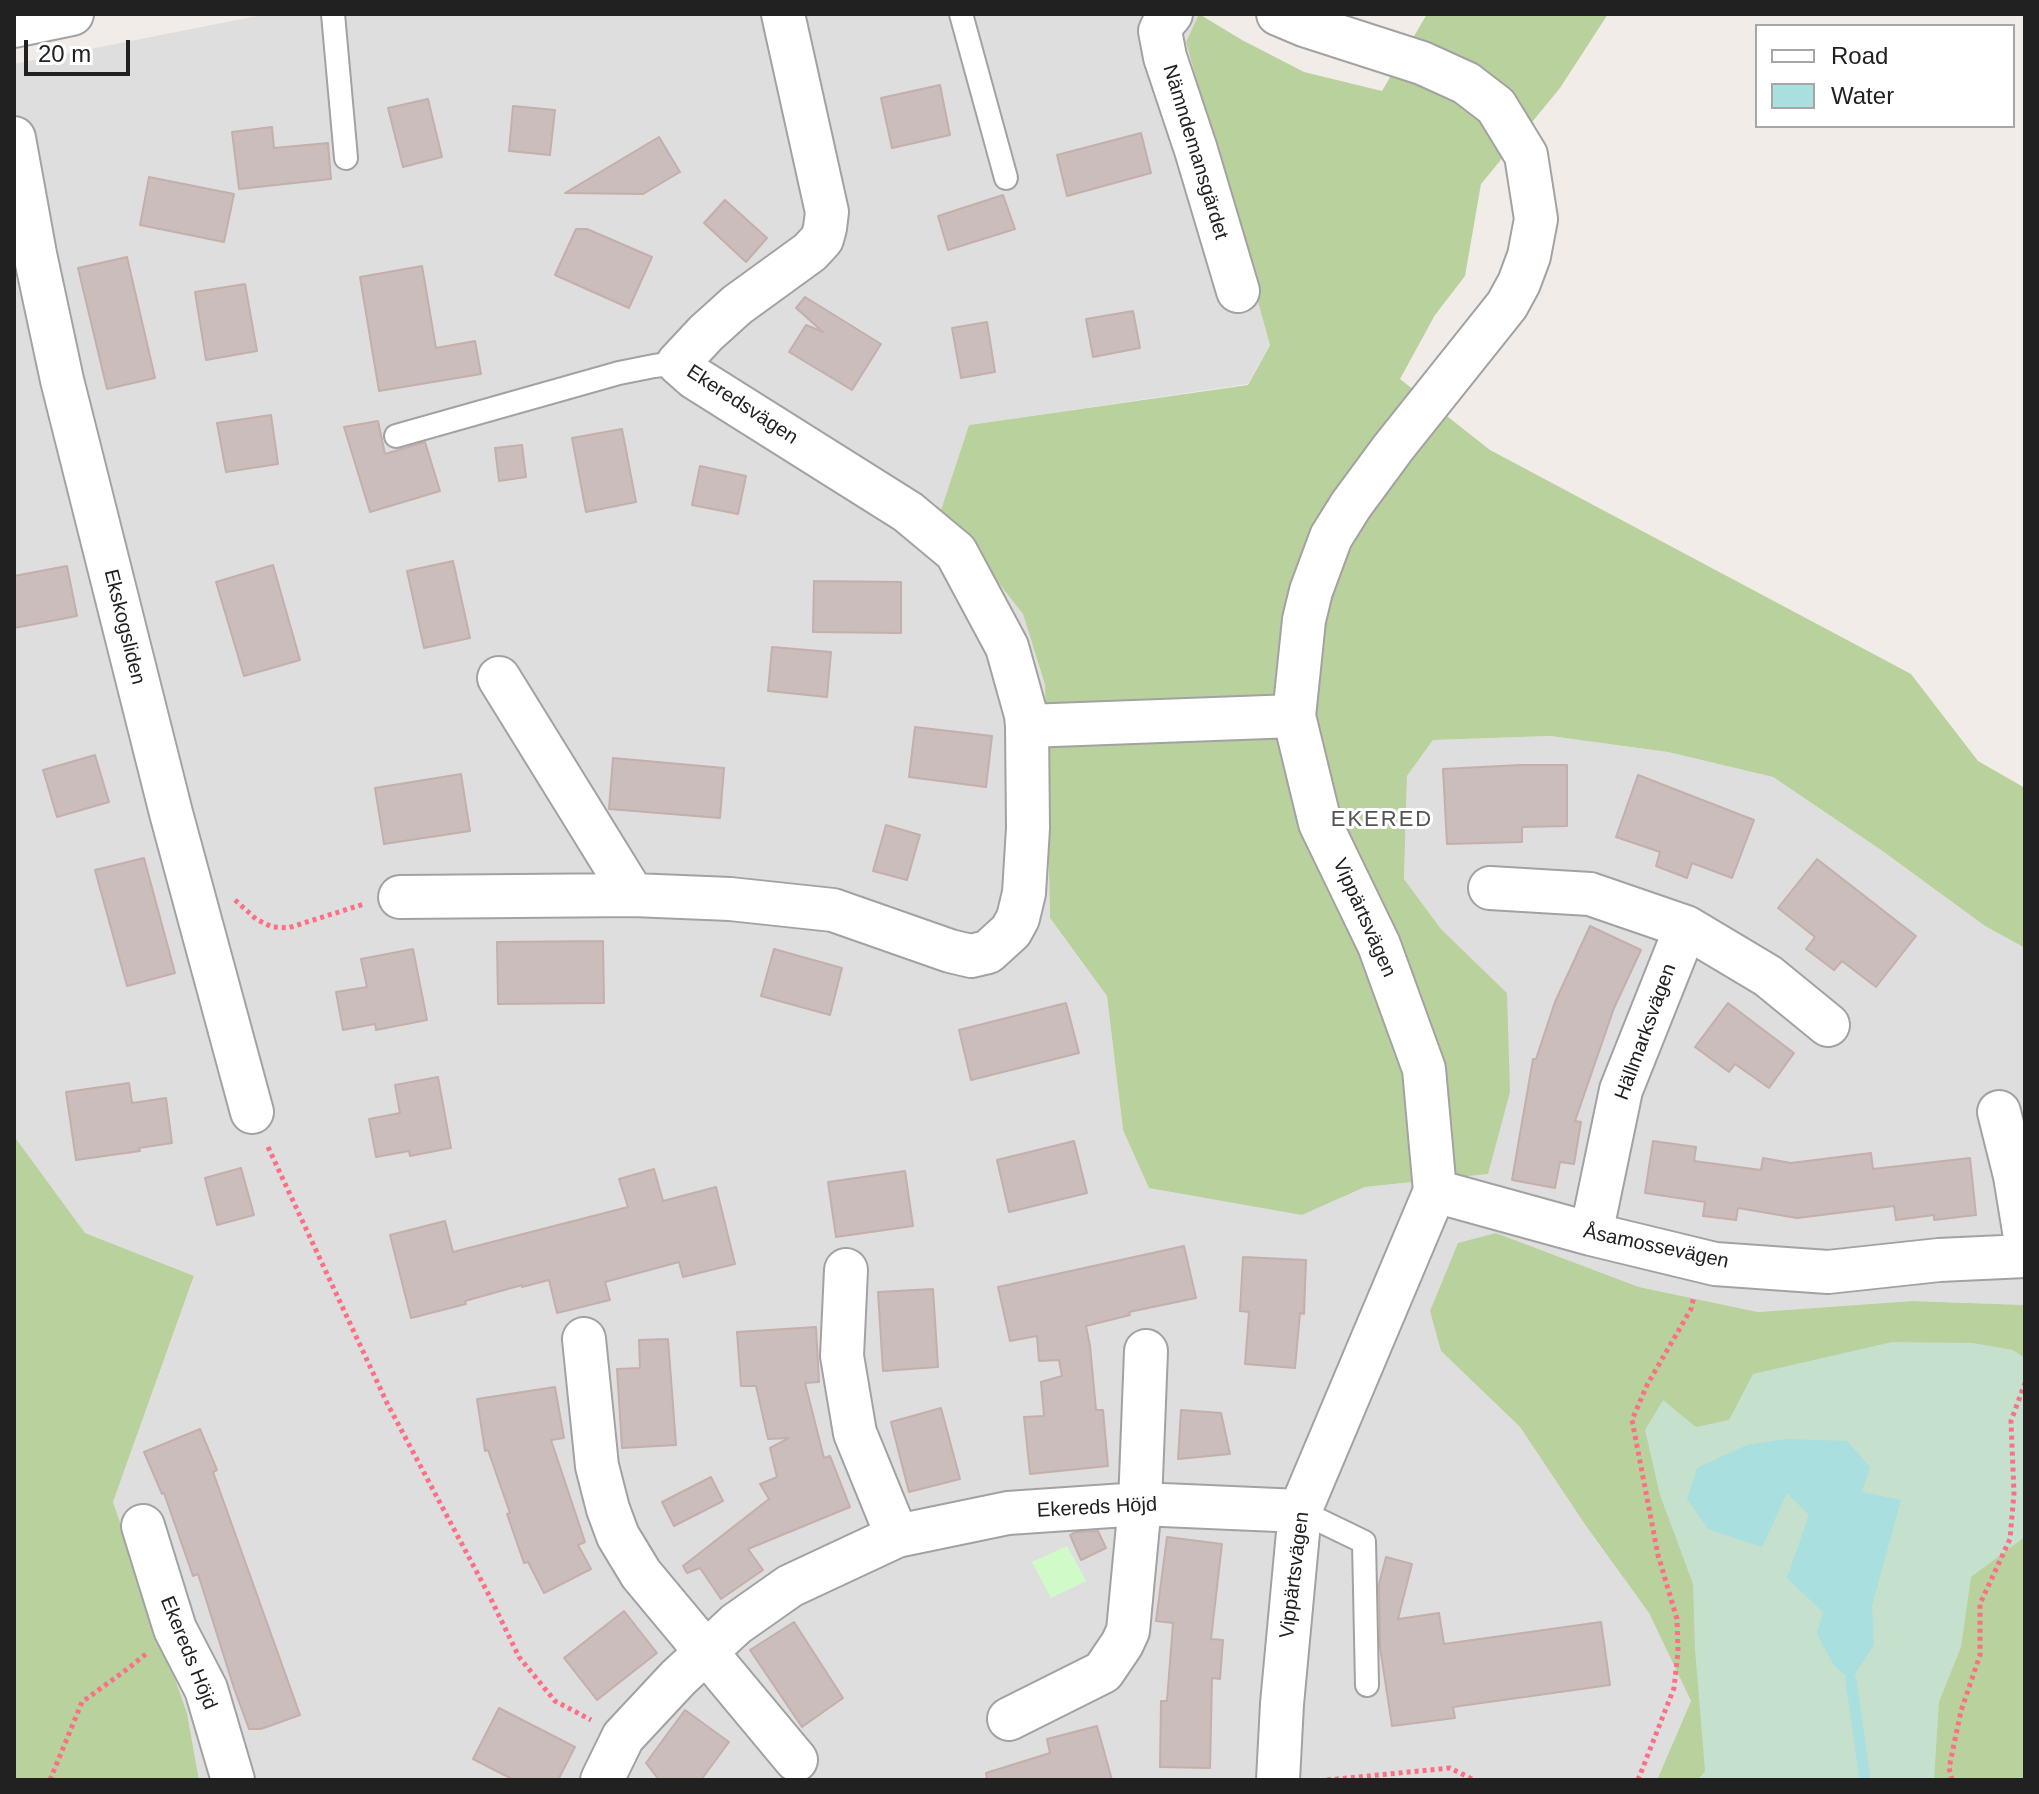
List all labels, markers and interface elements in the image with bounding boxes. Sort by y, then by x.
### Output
scale bar [28,24,134,74]
legend [1755,24,2015,128]
text: 20 m [38,40,91,67]
text: Road [1831,42,1888,69]
street label: Nämndemansgärdet [1157,62,1233,242]
text: Water [1831,82,1894,109]
street label: Ekeredsvägen [682,360,802,450]
street label: Ekskogsliden [98,567,150,687]
district label: EKERED [1331,807,1433,833]
street label: Vippärtsvägen [1327,855,1401,981]
street label: Hällmarksvägen [1610,961,1682,1103]
street label: Åsamossevägen [1581,1220,1731,1274]
street label: Ekereds Höjd [1036,1493,1158,1523]
street label: Vippärtsvägen [1275,1510,1315,1640]
street label: Ekereds Höjd [154,1593,222,1713]

